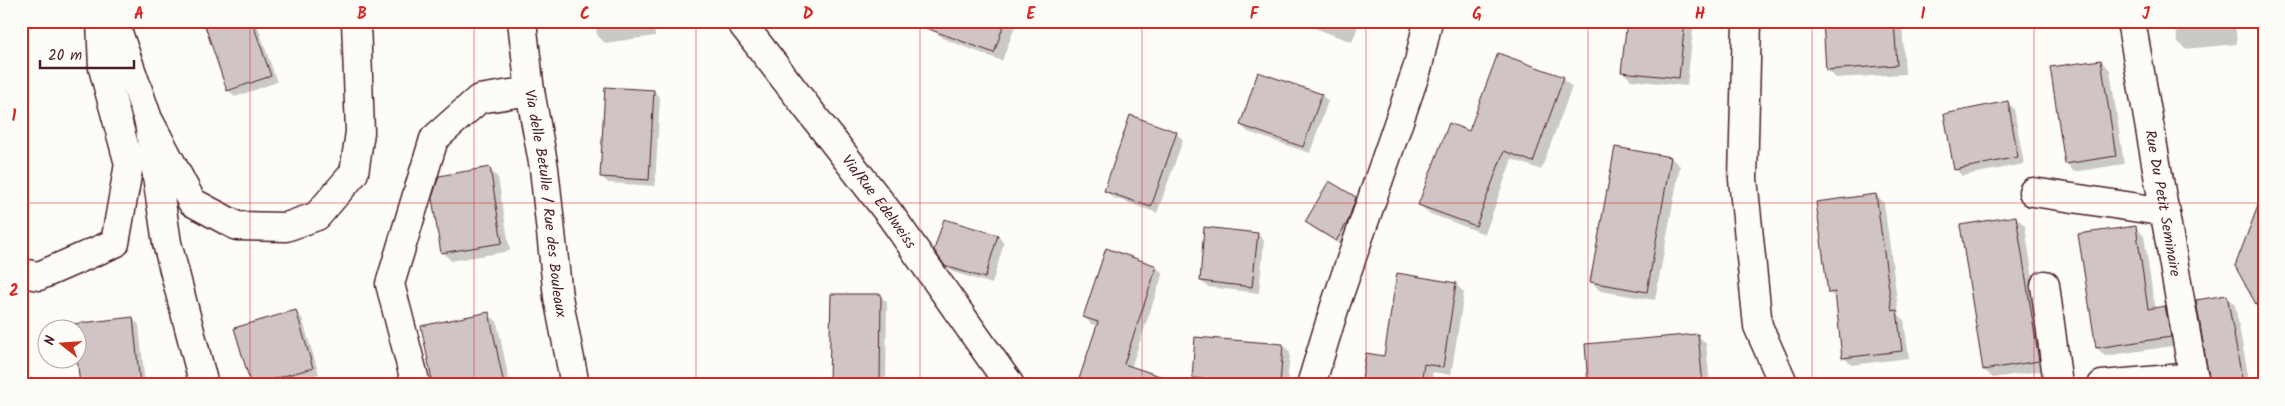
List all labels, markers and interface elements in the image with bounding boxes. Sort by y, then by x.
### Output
text: A [134,2,144,27]
text: B [357,2,367,27]
text: C [580,2,590,27]
text: D [803,2,814,27]
text: E [1027,2,1037,27]
text: F [1250,2,1260,27]
text: G [1472,2,1482,27]
text: H [1695,2,1705,27]
text: I [1921,2,1926,27]
text: J [2142,2,2151,27]
scale bar [40,38,134,70]
text: 20 m [48,44,82,68]
street label: Via delle Betulle / Rue des Bouleaux [517,88,573,320]
text: 1 [12,104,17,129]
street label: Rue Du Petit Seminaire [2137,128,2187,279]
street label: Via/Rue Edelweiss [835,150,922,255]
text: 2 [9,279,19,304]
north arrow [38,318,88,368]
text: N [39,333,62,348]

